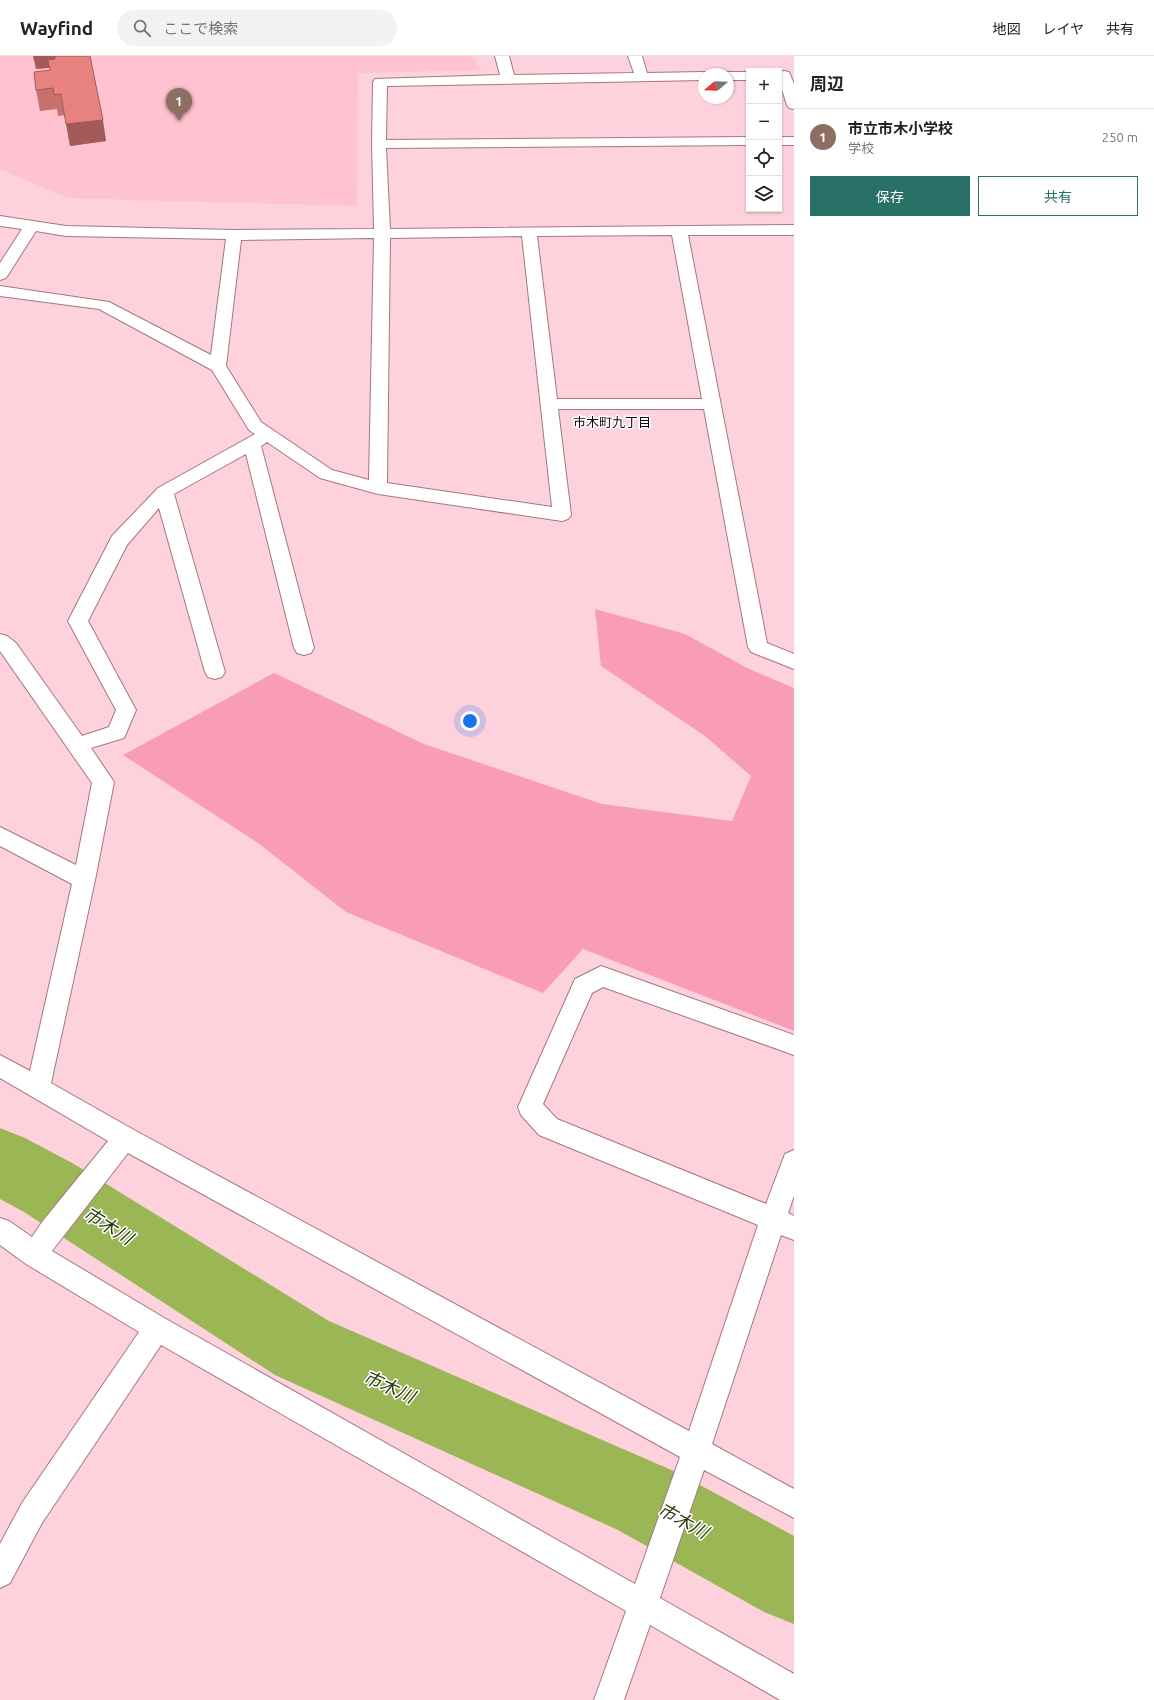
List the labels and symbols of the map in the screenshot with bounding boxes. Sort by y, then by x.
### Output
north arrow [698,68,734,104]
pin: 1 [166,88,192,121]
district label: 市木町九丁目 [573,415,651,429]
your location [460,711,480,731]
water label: 市木川 [80,1202,138,1249]
water label: 市木川 [361,1366,420,1407]
water label: 市木川 [655,1498,714,1543]

